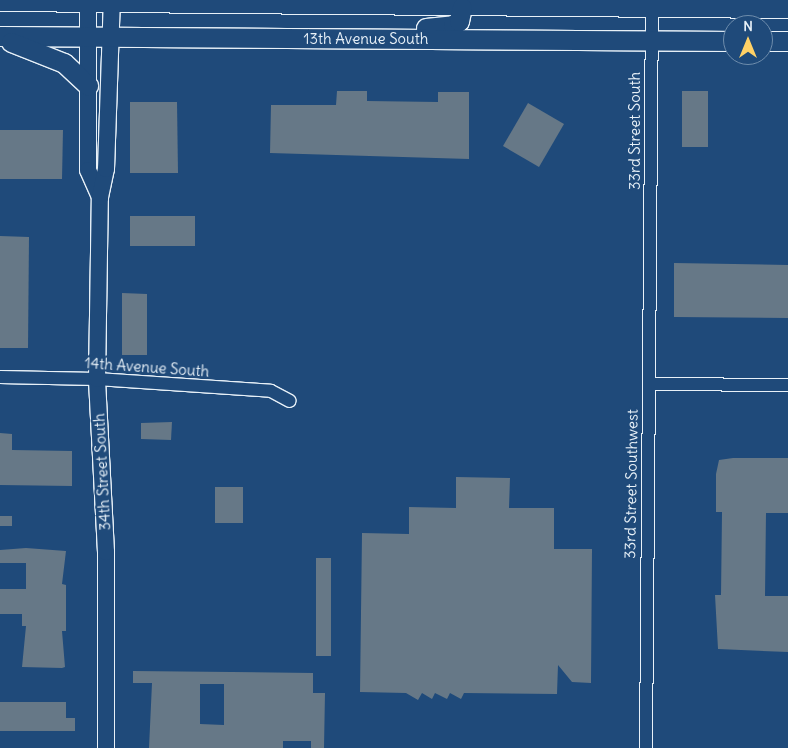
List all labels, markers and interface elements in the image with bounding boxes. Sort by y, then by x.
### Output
north arrow [723,15,773,65]
text: N [743,17,753,35]
street label: 13th Avenue South [304,30,428,48]
street label: 33rd Street South [626,72,644,190]
street label: 14th Avenue South [84,354,210,380]
street label: 33rd Street Southwest [621,409,641,559]
street label: 34th Street South [90,413,114,531]

